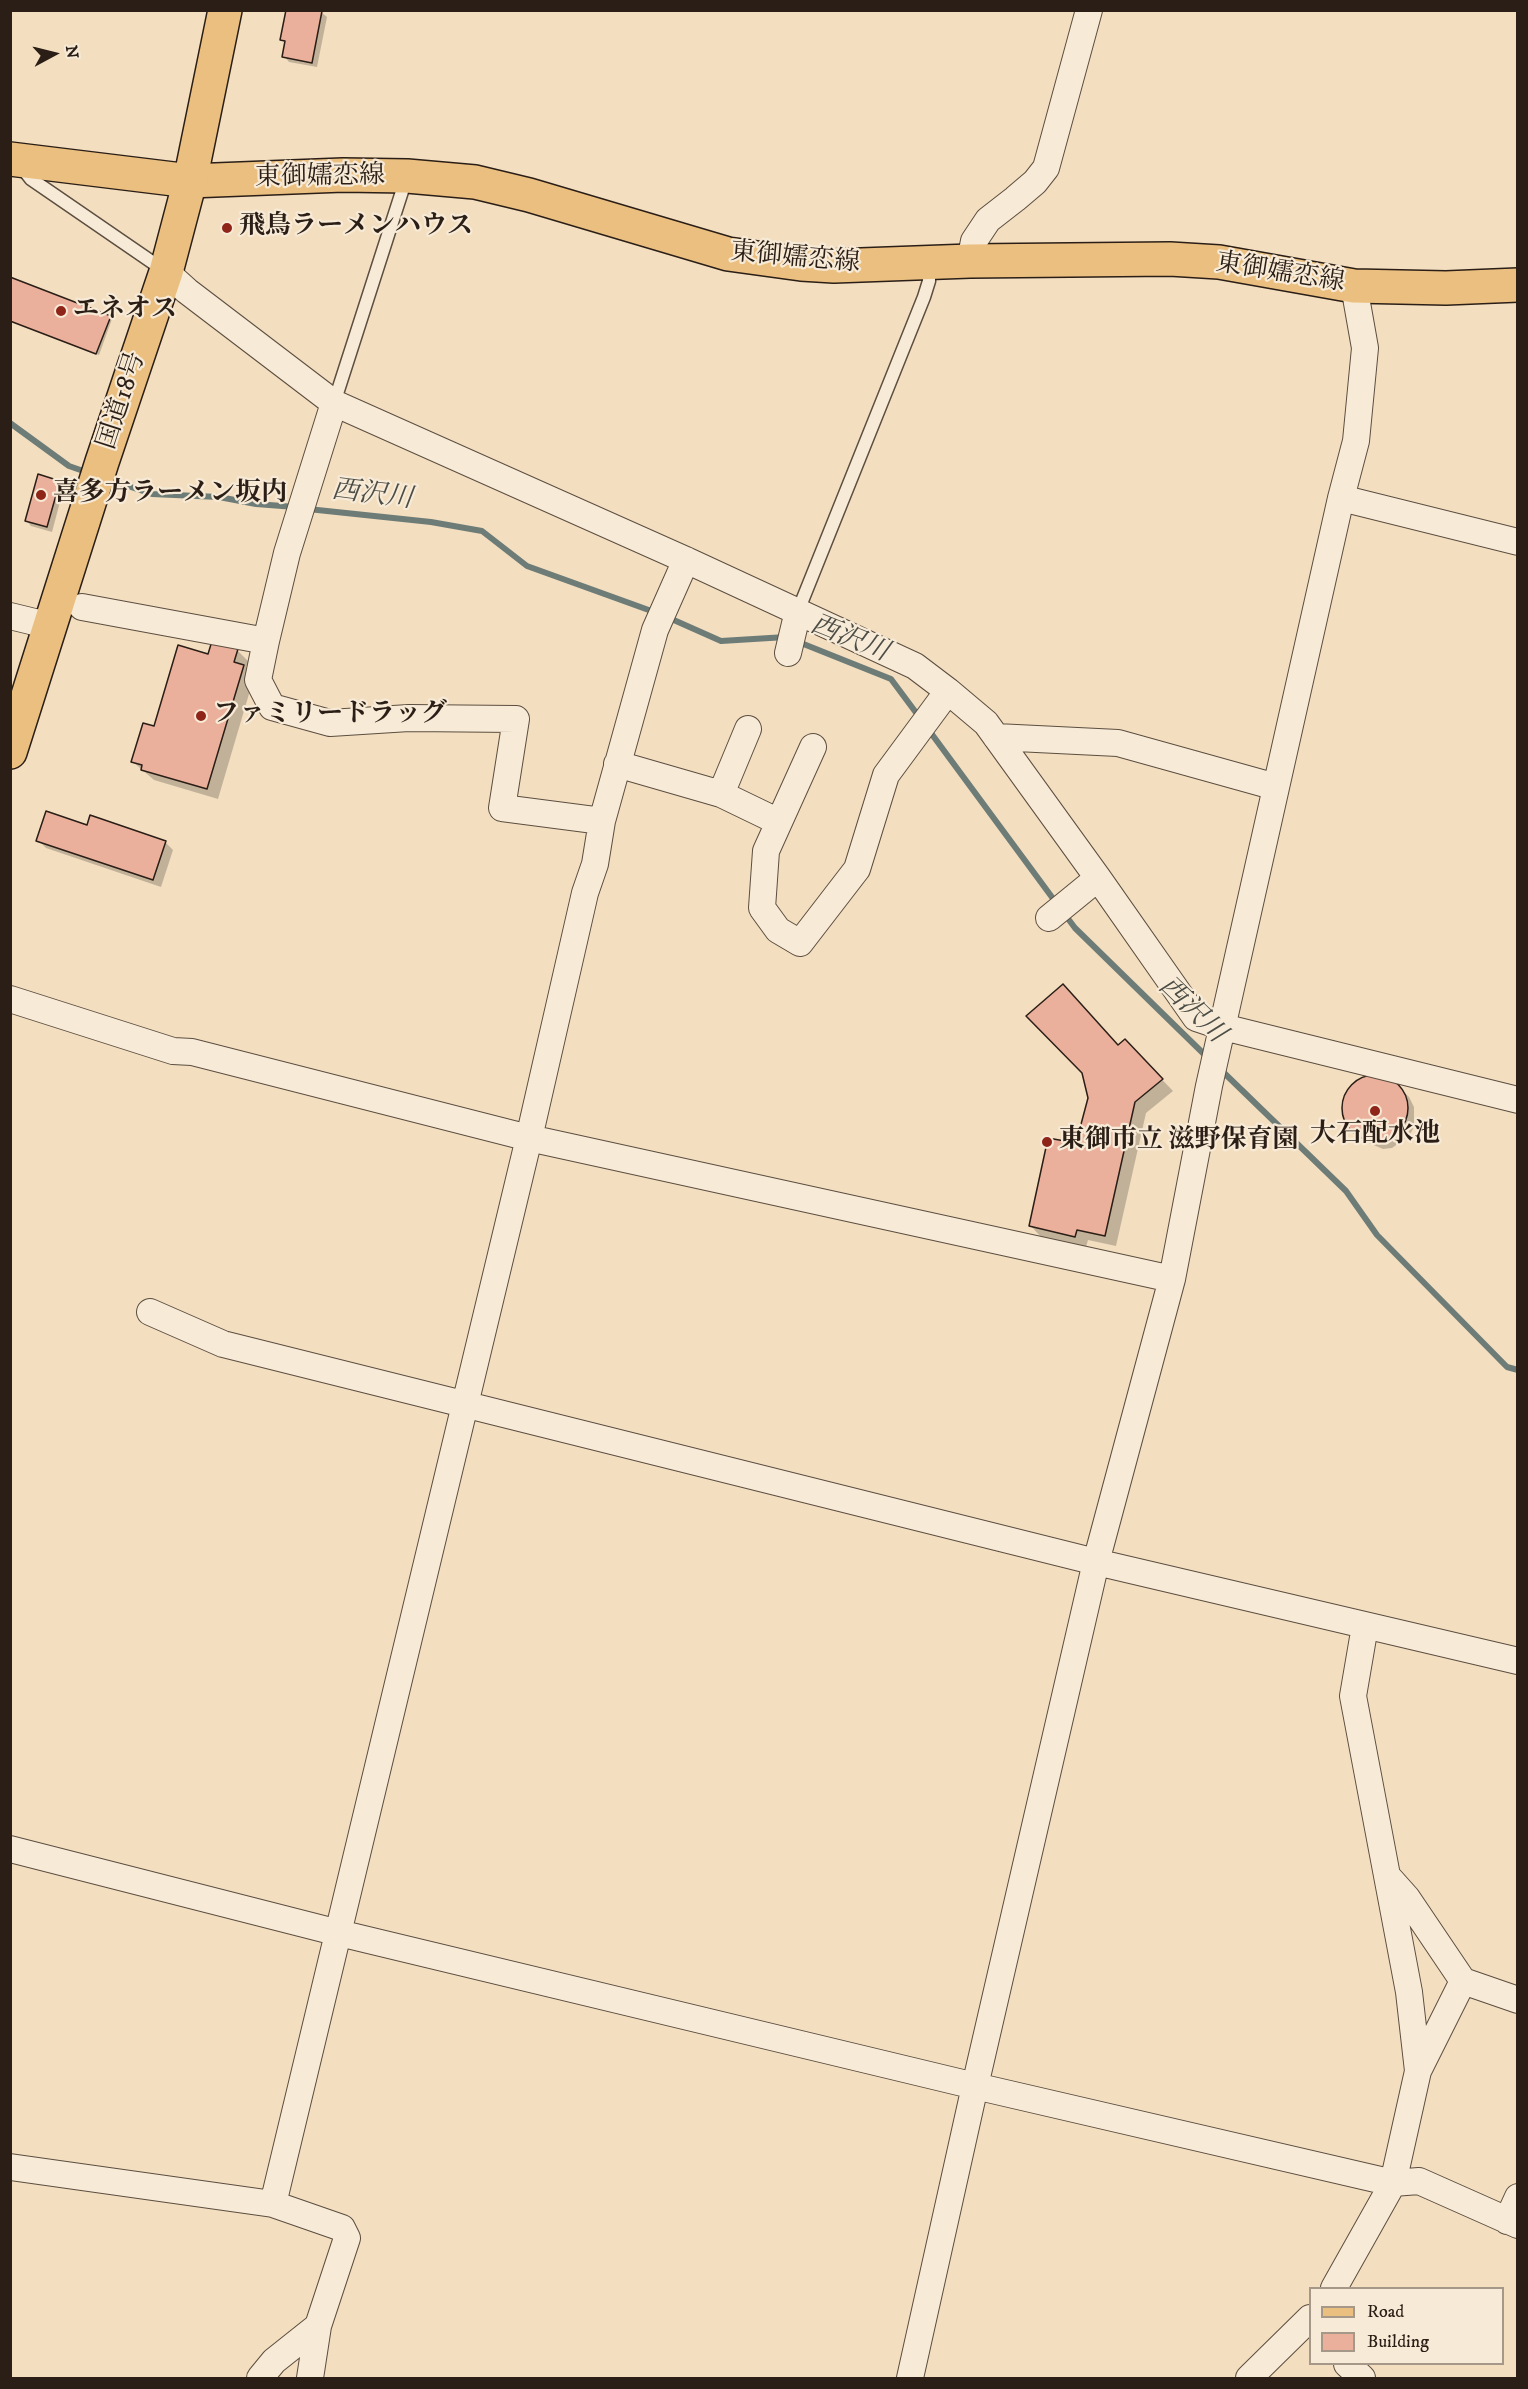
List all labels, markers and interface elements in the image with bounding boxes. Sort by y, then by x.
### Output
north arrow [24,24,84,84]
text: N [61,44,83,60]
street label: 東御嬬恋線 [255,161,385,195]
place label: 飛鳥ラーメンハウス [239,212,473,244]
marker: 飛鳥ラーメンハウス [220,221,234,235]
street label: 東御嬬恋線 [729,238,861,280]
street label: 東御嬬恋線 [1213,248,1347,300]
place label: エネオス [73,295,177,327]
marker: エネオス [54,304,68,318]
street label: 国道18号 [93,348,153,454]
water label: 西沢川 [330,475,414,517]
place label: 喜多方ラーメン坂内 [53,479,287,511]
marker: 喜多方ラーメン坂内 [34,488,48,502]
water label: 西沢川 [805,610,893,670]
place label: ファミリードラッグ [213,700,447,732]
marker: ファミリードラッグ [194,709,208,723]
water label: 西沢川 [1151,971,1231,1051]
marker: 大石配水池 [1368,1104,1382,1118]
place label: 大石配水池 [1310,1120,1440,1152]
place label: 東御市立 滋野保育園 [1059,1126,1299,1158]
marker: 東御市立 滋野保育園 [1040,1135,1054,1149]
legend [1309,2287,1504,2365]
text: Road [1367,2301,1404,2323]
text: Building [1367,2331,1429,2353]

